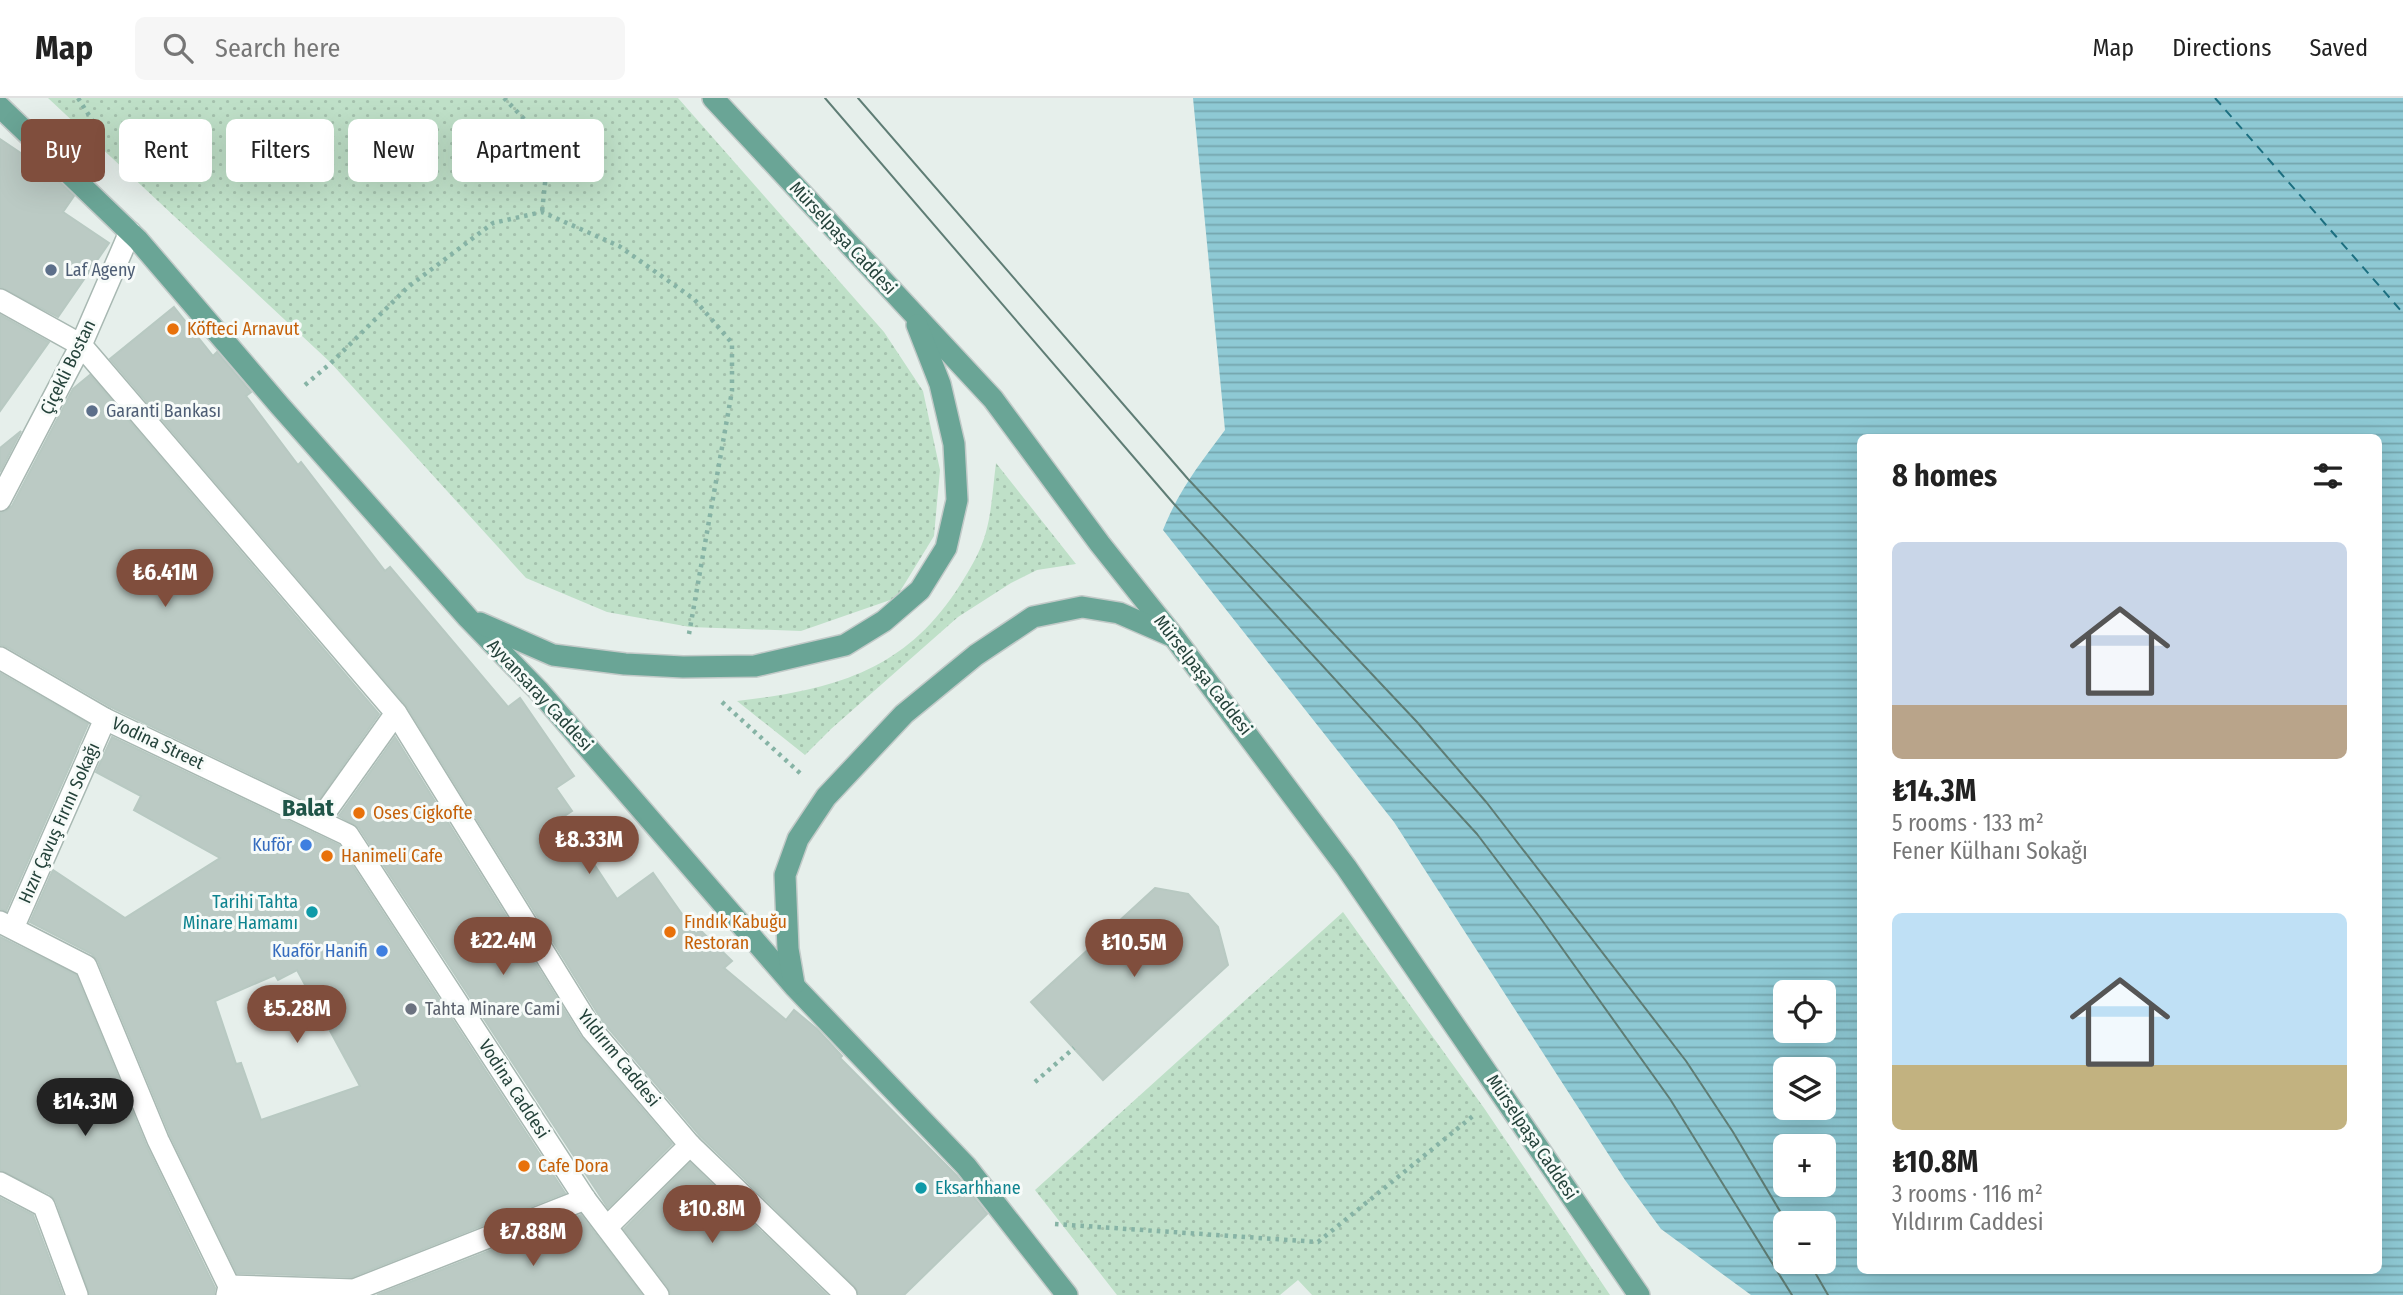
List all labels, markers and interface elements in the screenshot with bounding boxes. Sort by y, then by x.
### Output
search box [135,17,625,80]
text: Map [35,28,93,68]
icon: search [159,29,197,67]
text: Search here [215,33,340,64]
text: Map [2093,34,2134,62]
text: Directions [2172,34,2271,62]
text: Saved [2309,34,2368,62]
chip: Buy [21,119,105,182]
chip: Rent [119,119,212,182]
chip: Filters [226,119,334,182]
chip: New [348,119,438,182]
chip: Apartment [452,119,604,182]
street label: Mürselpaşa Caddesi [785,177,901,299]
place label: Laf Ageny [65,259,135,281]
marker: Laf Ageny [43,262,59,278]
street label: Çiçekli Bostan [36,316,100,418]
place label: Köfteci Arnavut [187,318,299,340]
marker: Köfteci Arnavut [165,321,181,337]
place label: Garanti Bankası [106,400,221,422]
marker: Garanti Bankası [84,403,100,419]
icon: filters [2309,457,2347,495]
text: 8 homes [1892,458,1997,494]
pin: ₺6.41M [108,550,222,609]
text: ₺6.41M [132,558,198,586]
icon: home [2057,588,2183,714]
street label: Mürselpaşa Caddesi [1149,611,1257,739]
street label: Ayvansaray Caddesi [483,635,597,755]
street label: Vodina Street [108,712,208,774]
street label: Hızır Çavuş Fırını Sokağı [14,739,104,907]
text: ₺14.3M [1892,773,1976,809]
district label: Balat [282,794,335,822]
place label: Oses Cigkofte [373,802,473,824]
marker: Oses Cigkofte [351,805,367,821]
text: 5 rooms · 133 m² [1892,809,2044,837]
pin: ₺8.33M [532,816,646,876]
text: ₺8.33M [555,825,623,853]
place label: Kuför [252,834,293,856]
marker: Kuför [298,837,314,853]
text: Fener Külhanı Sokağı [1892,837,2088,865]
place label: Hanimeli Cafe [341,845,443,867]
marker: Hanimeli Cafe [319,848,335,864]
place label: Tarihi Tahta Minare Hamamı [183,891,298,934]
marker: Tarihi Tahta Minare Hamamı [304,904,320,920]
place label: Fındık Kabuğu Restoran [684,911,787,954]
pin: ₺22.4M [446,918,560,977]
pin: ₺10.5M [1077,920,1191,979]
marker: Fındık Kabuğu Restoran [662,924,678,940]
text: ₺22.4M [470,926,536,954]
text: ₺10.5M [1101,928,1167,956]
place label: Kuaför Hanifi [272,940,368,962]
marker: Kuaför Hanifi [374,943,390,959]
icon: home [2057,959,2183,1085]
map controls [1773,980,1836,1274]
button: locate [1773,980,1836,1043]
pin: ₺5.28M [240,986,354,1045]
text: ₺5.28M [263,994,331,1022]
place label: Tahta Minare Cami [425,998,560,1020]
marker: Tahta Minare Cami [403,1001,419,1017]
street label: Yıldırım Caddesi [573,1005,665,1111]
street label: Vodina Caddesi [474,1036,554,1142]
button: layers [1773,1057,1836,1120]
street label: Mürselpaşa Caddesi [1482,1070,1582,1204]
pin: ₺14.3M [28,1079,142,1138]
text: ₺14.3M [53,1087,117,1115]
button: + [1773,1134,1836,1197]
text: ₺10.8M [1892,1144,1978,1180]
place label: Cafe Dora [538,1155,609,1177]
marker: Cafe Dora [516,1158,532,1174]
place label: Eksarhhane [935,1177,1021,1199]
marker: Eksarhhane [913,1180,929,1196]
text: 3 rooms · 116 m² [1892,1180,2043,1208]
pin: ₺10.8M [655,1186,769,1245]
text: ₺10.8M [679,1194,745,1222]
pin: ₺7.88M [476,1208,590,1268]
text: Yıldırım Caddesi [1892,1208,2043,1236]
button: − [1773,1211,1836,1274]
text: ₺7.88M [500,1217,566,1245]

